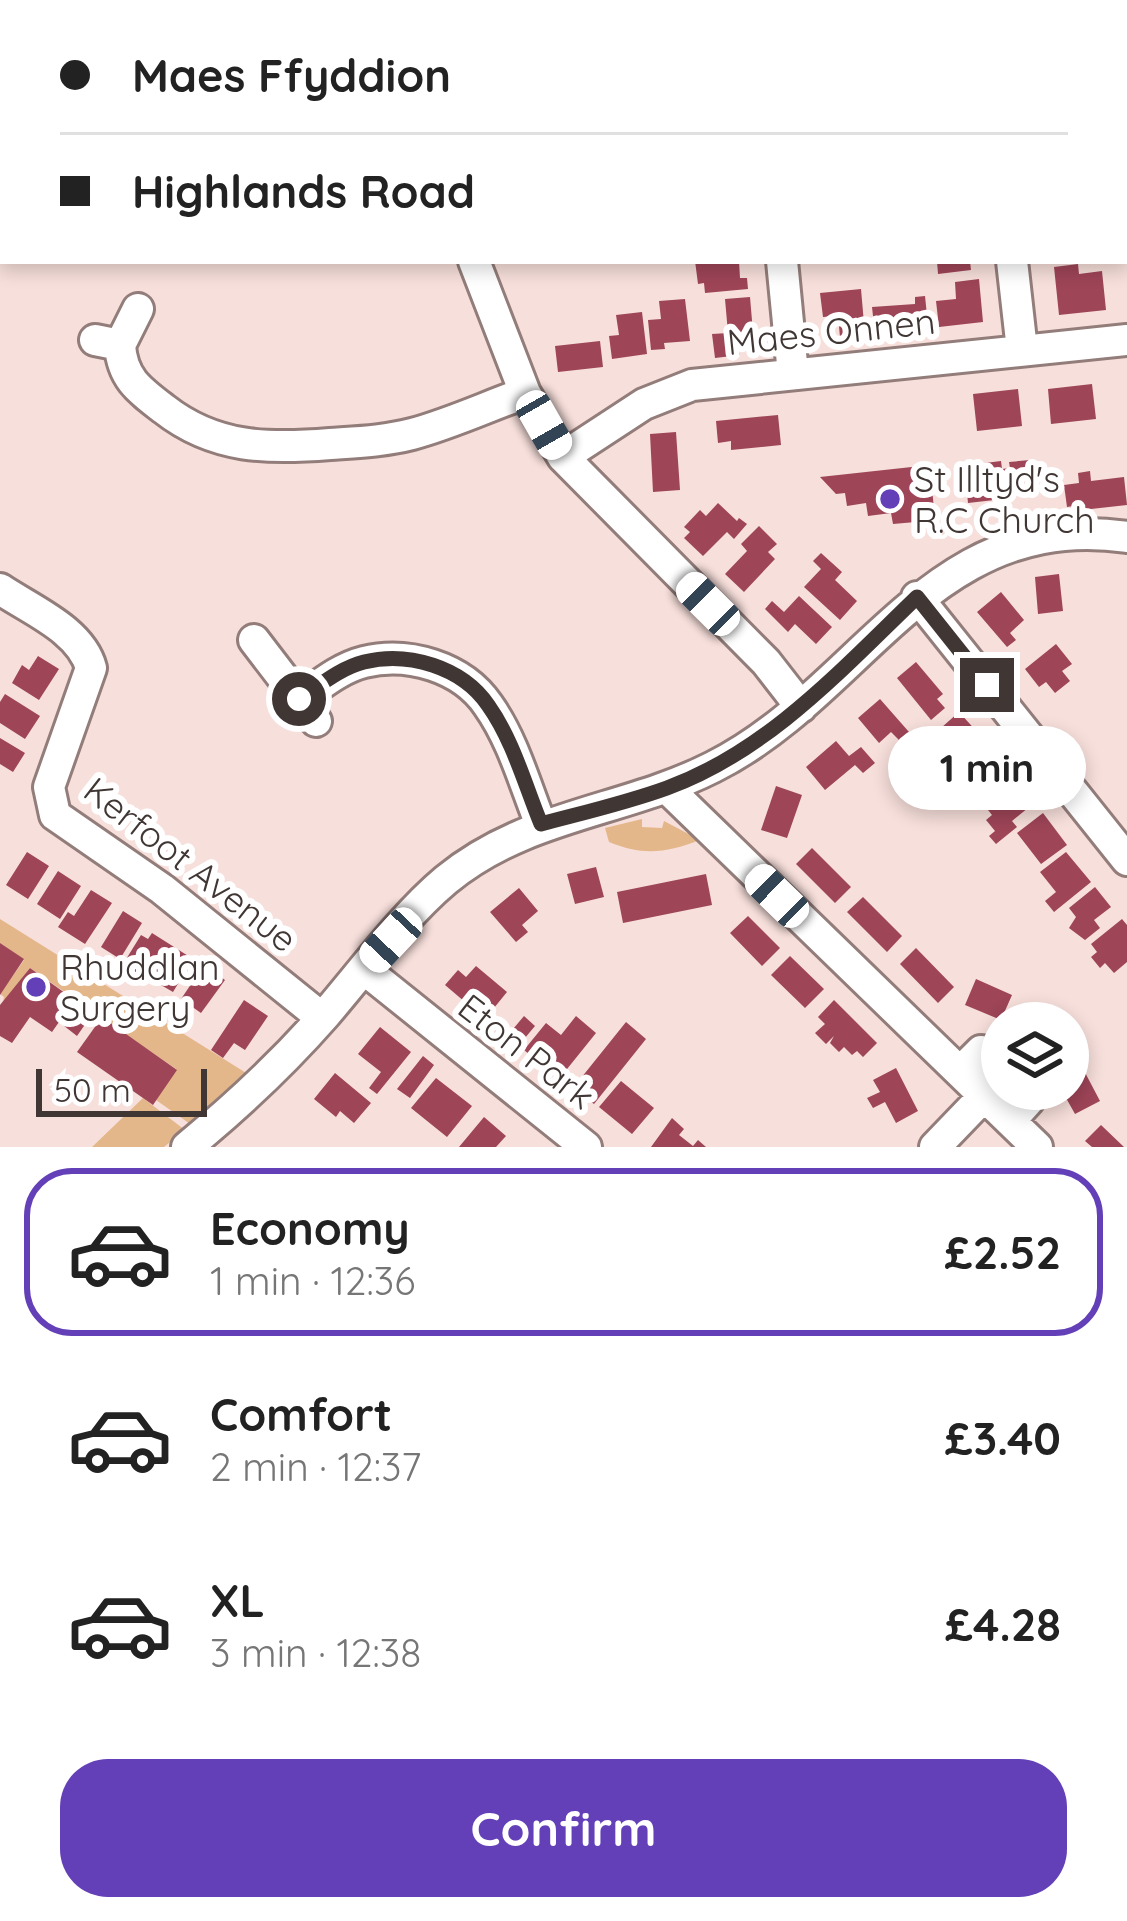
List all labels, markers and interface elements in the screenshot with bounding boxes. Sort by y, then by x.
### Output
text: Maes Ffyddion [132,47,451,103]
text: Highlands Road [132,163,475,219]
street label: Maes Onnen [725,298,937,364]
car [510,385,578,465]
place label: St Illtyd's R.C Church [914,456,1095,542]
marker: St Illtyd's R.C Church [877,486,903,512]
car [670,566,746,642]
route end [960,658,1014,712]
route start [272,672,326,726]
callout: 1 min [888,727,1086,811]
text: 1 min [940,743,1034,792]
street label: Kerfoot Avenue [75,767,307,961]
car [739,858,815,934]
car [353,901,429,979]
place label: Rhuddlan Surgery [60,944,220,1030]
marker: Rhuddlan Surgery [23,974,49,1000]
street label: Eton Park [450,984,604,1118]
map controls [981,1002,1089,1110]
button: layers [981,1002,1089,1110]
scale bar [36,1063,207,1116]
text: 50 m [54,1069,131,1110]
icon: car [66,1198,174,1306]
text: Economy [210,1200,410,1256]
text: £2.52 [945,1224,1061,1280]
text: 1 min · 12:36 [210,1256,415,1305]
icon: car [66,1384,174,1492]
text: Comfort [210,1386,392,1442]
text: £3.40 [945,1410,1061,1466]
text: 2 min · 12:37 [210,1442,421,1491]
icon: car [66,1570,174,1678]
text: XL [210,1572,265,1628]
text: £4.28 [945,1596,1061,1652]
text: 3 min · 12:38 [210,1628,421,1677]
button: Confirm [60,1759,1067,1897]

